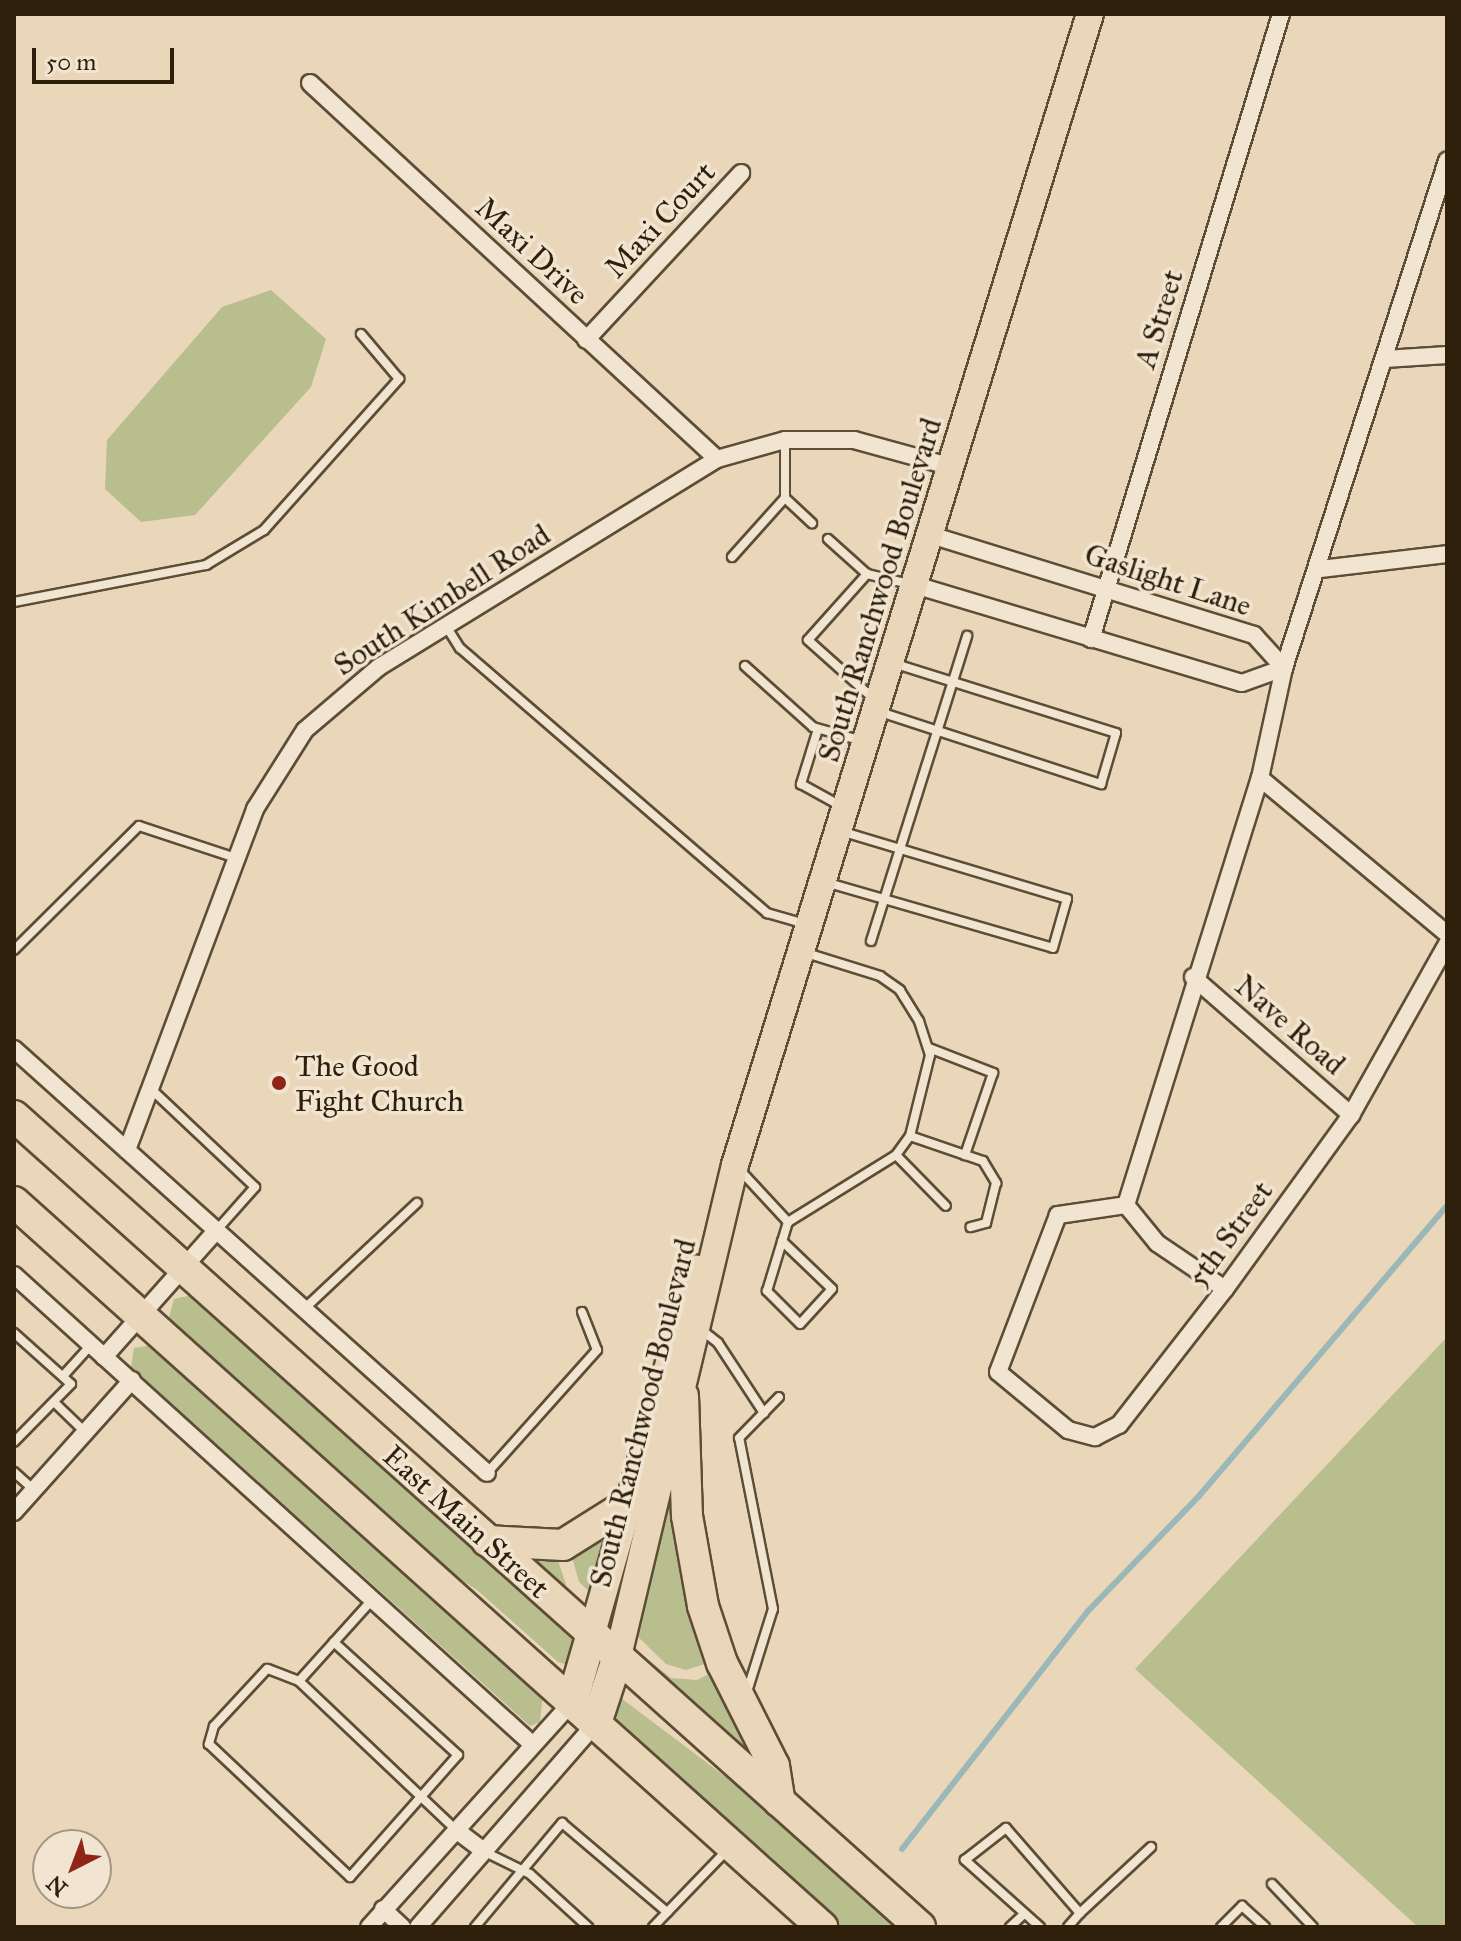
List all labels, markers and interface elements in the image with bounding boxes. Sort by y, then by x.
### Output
scale bar [36,32,178,82]
text: 50 m [46,47,96,77]
street label: Maxi Court [597,155,723,285]
street label: Maxi Drive [468,190,596,312]
street label: A Street [1127,265,1191,373]
street label: South Ranchwood Boulevard [810,414,950,766]
street label: South Kimbell Road [327,517,557,683]
street label: Gaslight Lane [1080,536,1256,624]
street label: Nave Road [1228,967,1352,1083]
place label: The Good Fight Church [295,1048,464,1118]
marker: The Good Fight Church [270,1074,288,1092]
street label: 5th Street [1180,1174,1280,1294]
street label: South Ranchwood Boulevard [582,1235,704,1591]
street label: East Main Street [375,1438,557,1606]
north arrow [32,1829,112,1909]
text: N [41,1869,73,1902]

